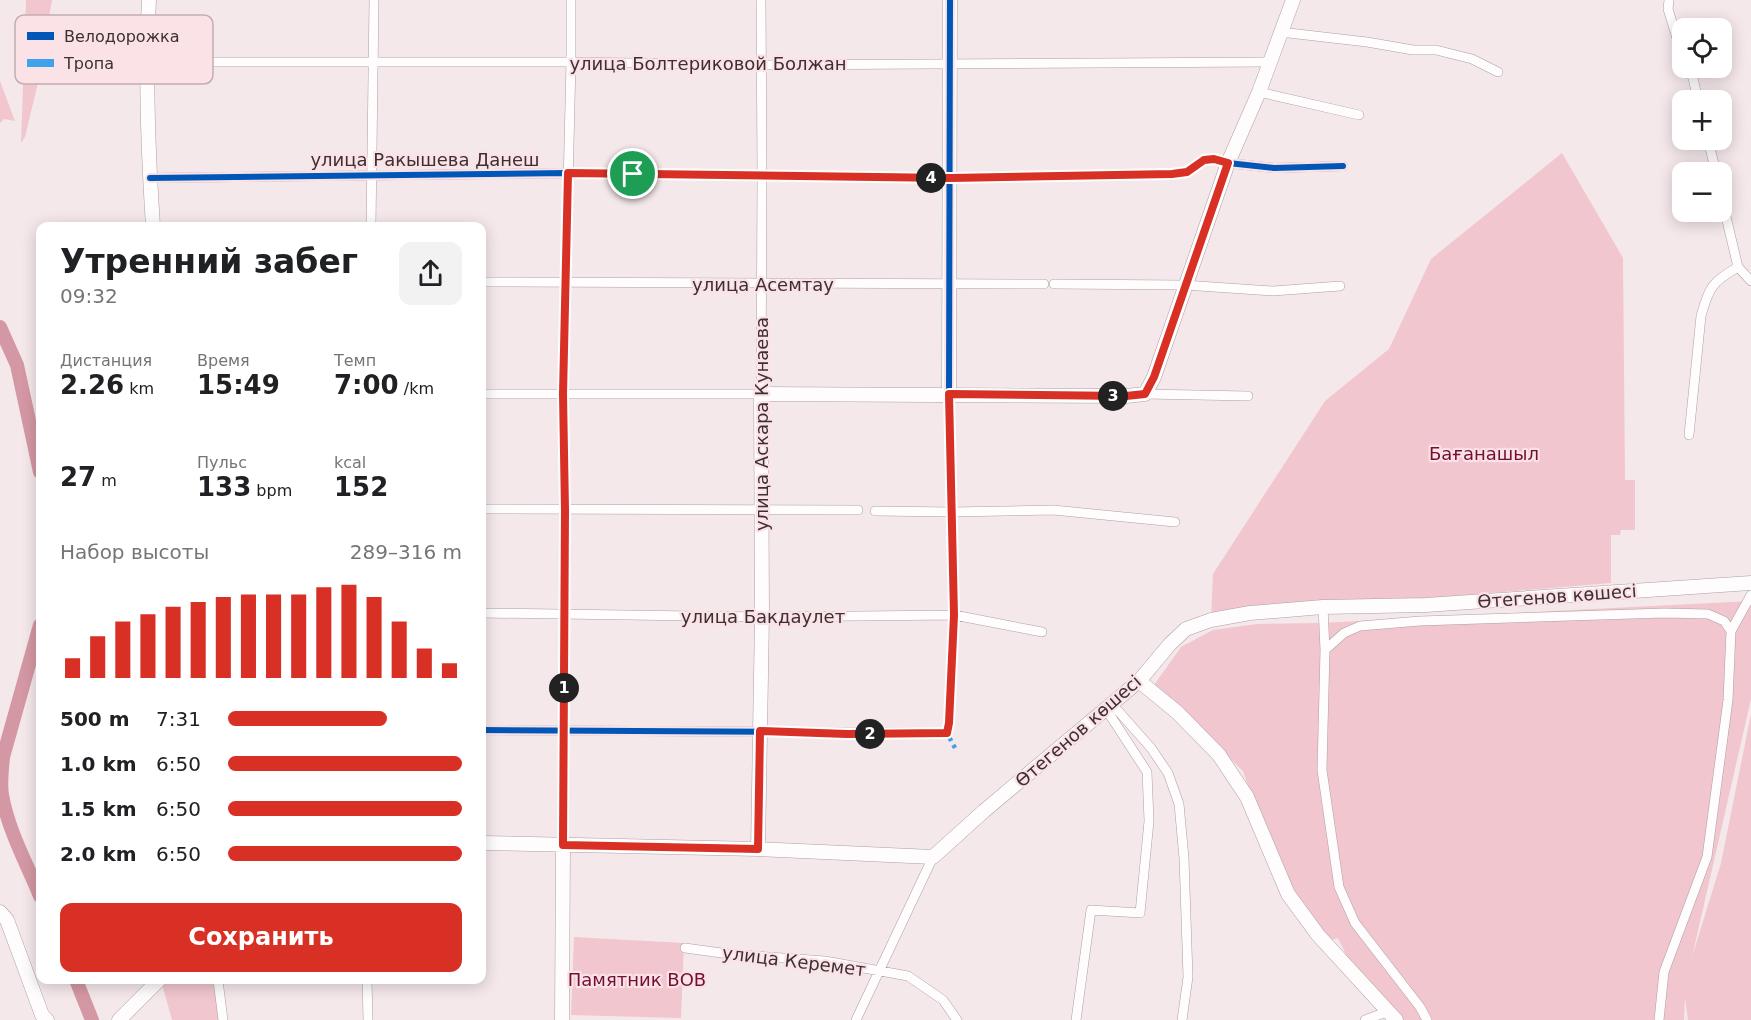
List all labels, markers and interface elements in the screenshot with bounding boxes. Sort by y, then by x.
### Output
legend [15,15,213,84]
map controls [1672,18,1732,222]
button: locate [1672,18,1732,78]
text: Велодорожка [64,27,180,46]
street label: улица Болтериковой Болжан [569,53,847,74]
text: Тропа [63,54,114,73]
button: + [1672,90,1732,150]
pin [607,148,658,199]
street label: улица Ракышева Данеш [310,149,540,170]
icon: arrive [616,157,649,190]
button: − [1672,162,1732,222]
pin: 4 [916,163,946,193]
text: 4 [925,168,937,187]
text: Утренний забег [60,242,358,281]
button: share [399,242,462,305]
street label: улица Асемтау [692,274,834,295]
text: 09:32 [60,284,118,308]
street label: улица Аскара Кунаева [751,317,772,531]
text: Дистанция [60,351,152,370]
text: Время [197,351,250,370]
text: Темп [334,351,376,370]
text: 2.26 [60,370,124,400]
text: 15:49 [197,370,280,400]
text: 7:00 [334,370,399,400]
text: km [124,379,154,398]
text: /km [399,379,434,398]
pin: 3 [1098,381,1128,411]
text: 3 [1107,386,1119,405]
park label: Бағанашыл [1429,443,1539,464]
text: Пульс [197,453,247,472]
text: kcal [334,453,366,472]
text: 27 [60,462,96,492]
text: m [96,471,117,490]
text: 133 [197,472,251,502]
text: 152 [334,472,388,502]
text: bpm [251,481,292,500]
text: Набор высоты [60,540,209,564]
text: 289–316 m [350,540,462,564]
street label: Өтегенов көшесі [1477,580,1637,612]
street label: улица Бакдаулет [681,606,845,627]
street label: Өтегенов көшесі [1011,671,1145,791]
pin: 1 [549,673,579,703]
text: 1 [558,678,570,697]
text: 500 m [60,707,130,731]
text: 7:31 [156,707,201,731]
pin: 2 [855,719,885,749]
text: 2 [864,724,876,743]
text: 1.0 km [60,752,137,776]
text: 6:50 [156,752,201,776]
text: 1.5 km [60,797,137,821]
text: 6:50 [156,797,201,821]
text: 2.0 km [60,842,137,866]
text: 6:50 [156,842,201,866]
button: Сохранить [60,903,462,972]
street label: улица Керемет [721,942,867,980]
park label: Памятник ВОВ [568,969,706,990]

